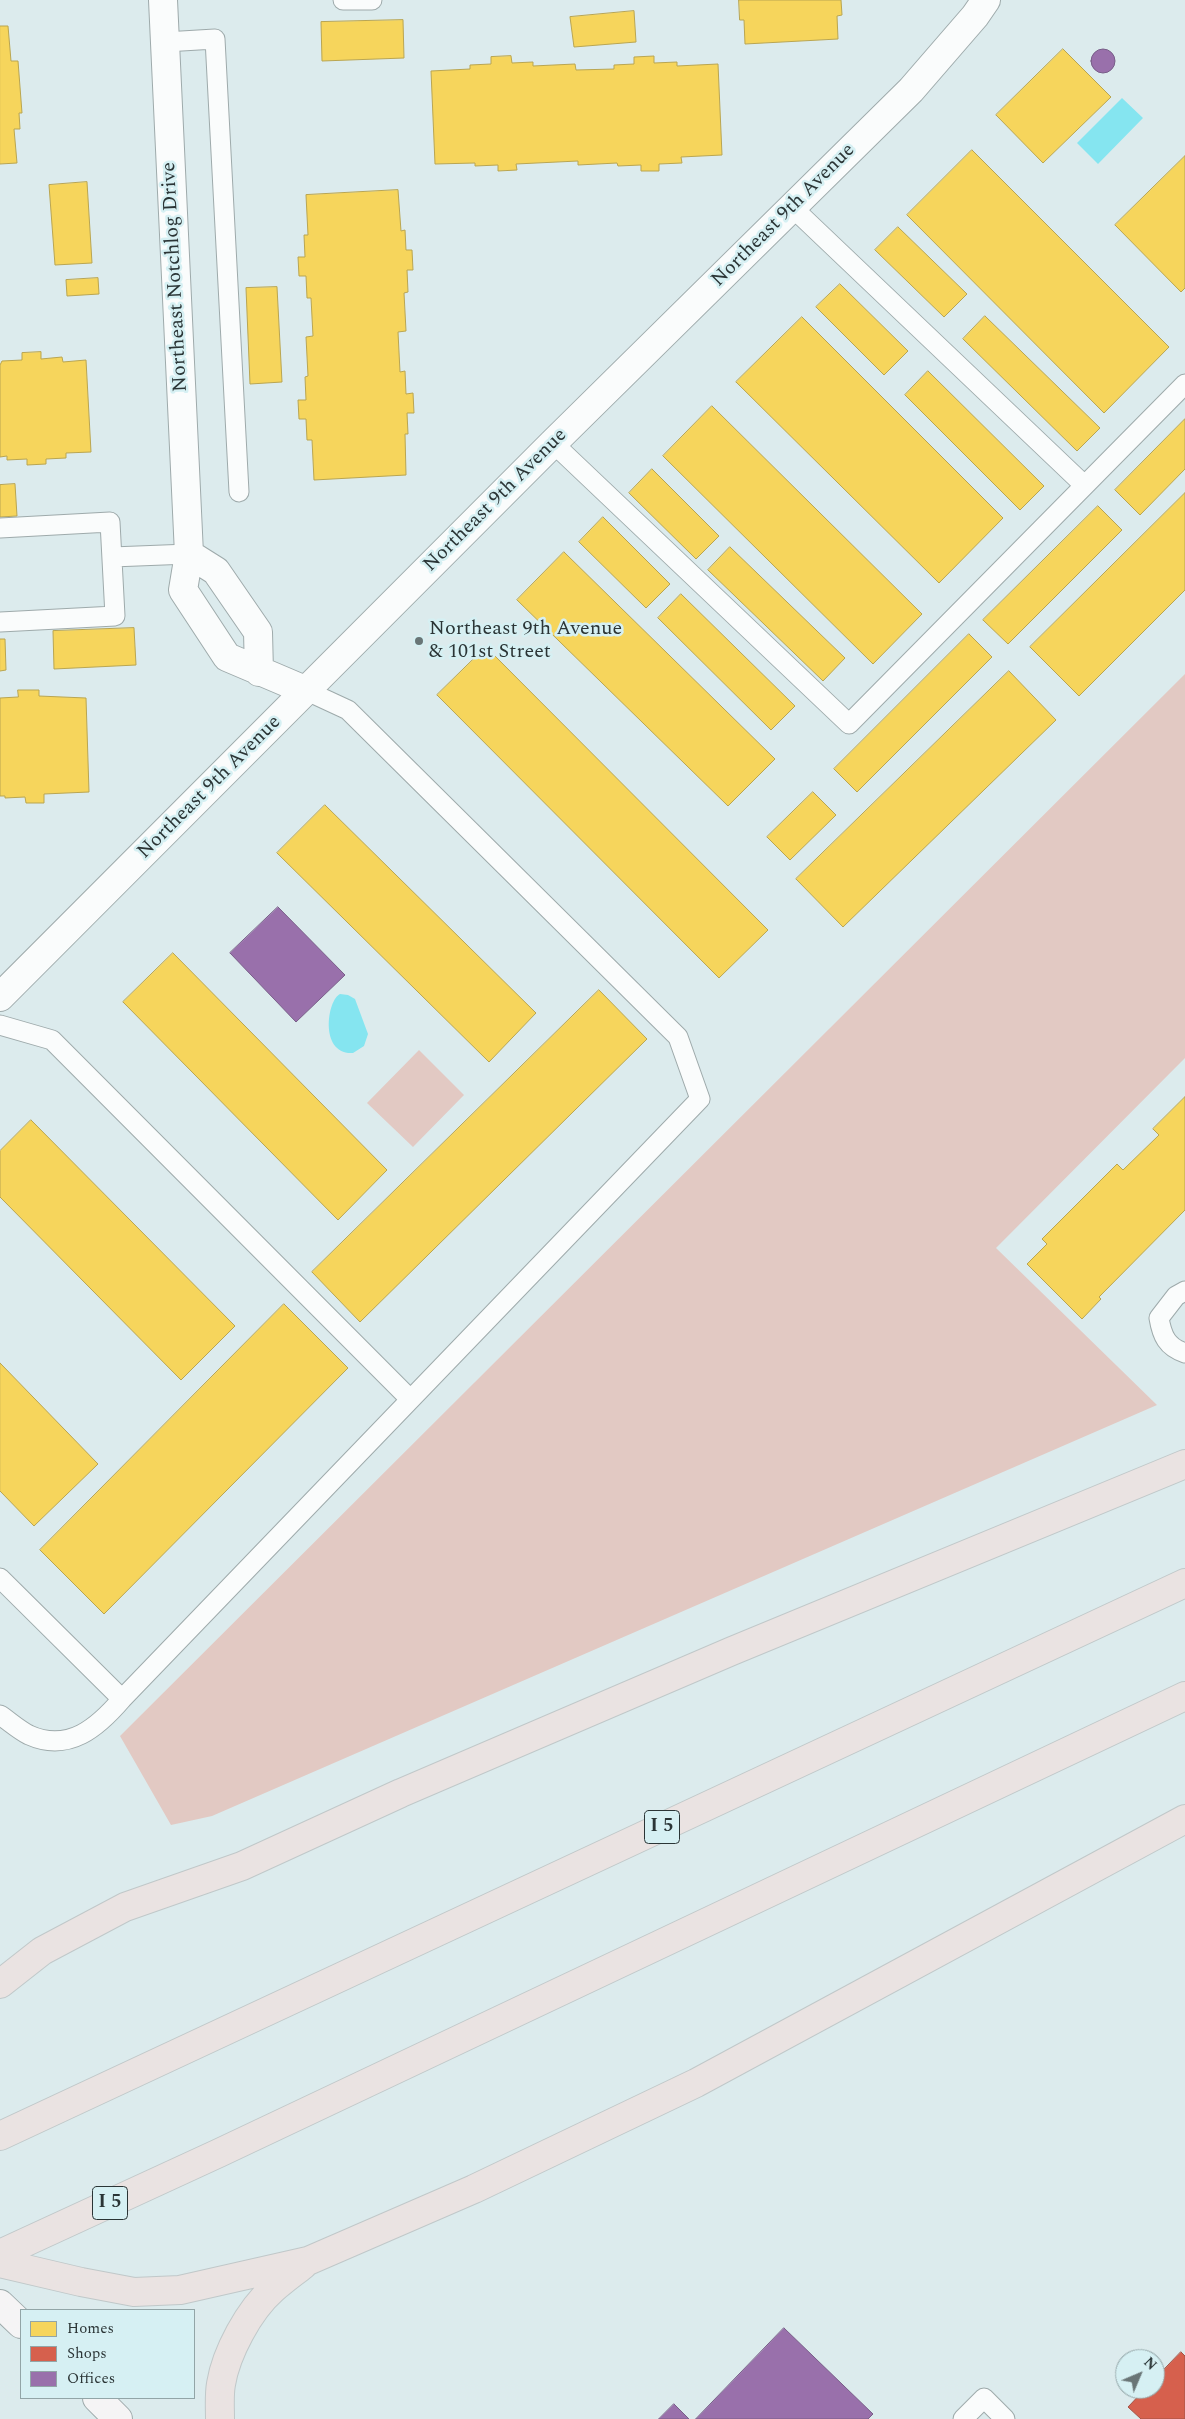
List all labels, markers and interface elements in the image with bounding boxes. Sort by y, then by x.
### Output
street label: Northeast 9th Avenue [707,139,861,293]
street label: Northeast Notchlog Drive [158,161,194,393]
street label: Northeast 9th Avenue [419,424,573,578]
place label: Northeast 9th Avenue & 101st Street [429,618,622,665]
marker: Northeast 9th Avenue & 101st Street [413,635,425,647]
street label: Northeast 9th Avenue [133,711,287,865]
road number: I 5 [644,1810,680,1844]
road number: I 5 [92,2186,128,2220]
legend [20,2309,195,2399]
text: Homes [67,2317,114,2340]
text: Shops [67,2342,107,2365]
north arrow [1115,2349,1165,2399]
text: N [1139,2352,1162,2375]
text: Offices [67,2367,115,2390]

